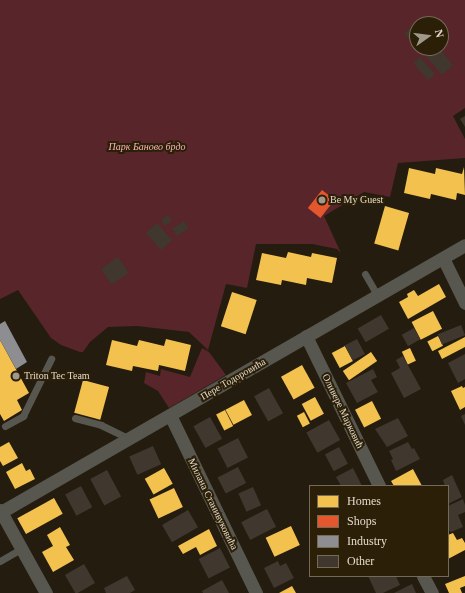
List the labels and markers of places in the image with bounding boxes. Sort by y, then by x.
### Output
place label: Be My Guest [330,194,383,206]
marker: Be My Guest [317,195,327,205]
place label: Triton Tec Team [24,370,90,382]
marker: Triton Tec Team [11,371,21,381]

